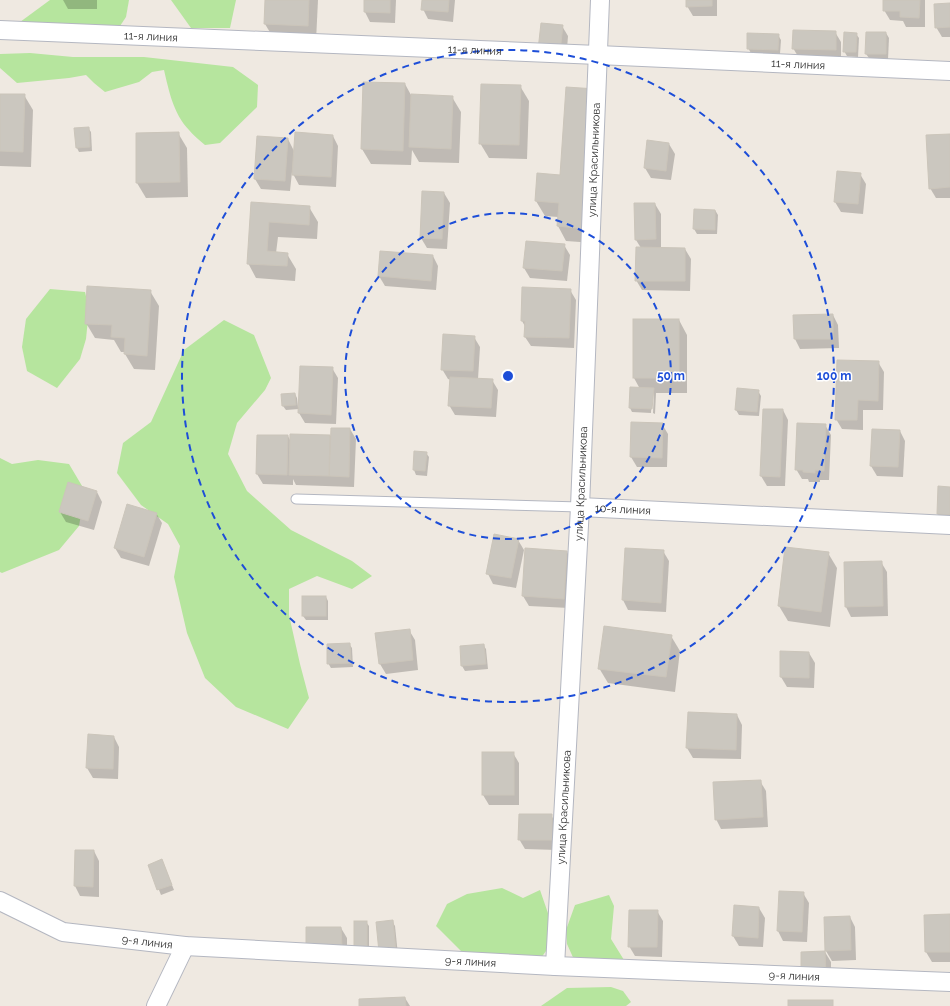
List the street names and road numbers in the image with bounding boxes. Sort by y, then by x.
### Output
street label: 11-я линия [124,29,178,44]
street label: 11-я линия [447,43,502,58]
street label: 11-я линия [771,57,825,72]
street label: улица Красильникова [585,102,603,218]
street label: улица Красильникова [572,426,590,541]
street label: 10-я линия [595,502,651,517]
street label: улица Красильникова [555,750,574,865]
street label: 9-я линия [121,933,173,952]
street label: 9-я линия [445,954,496,970]
street label: 9-я линия [768,969,820,984]

